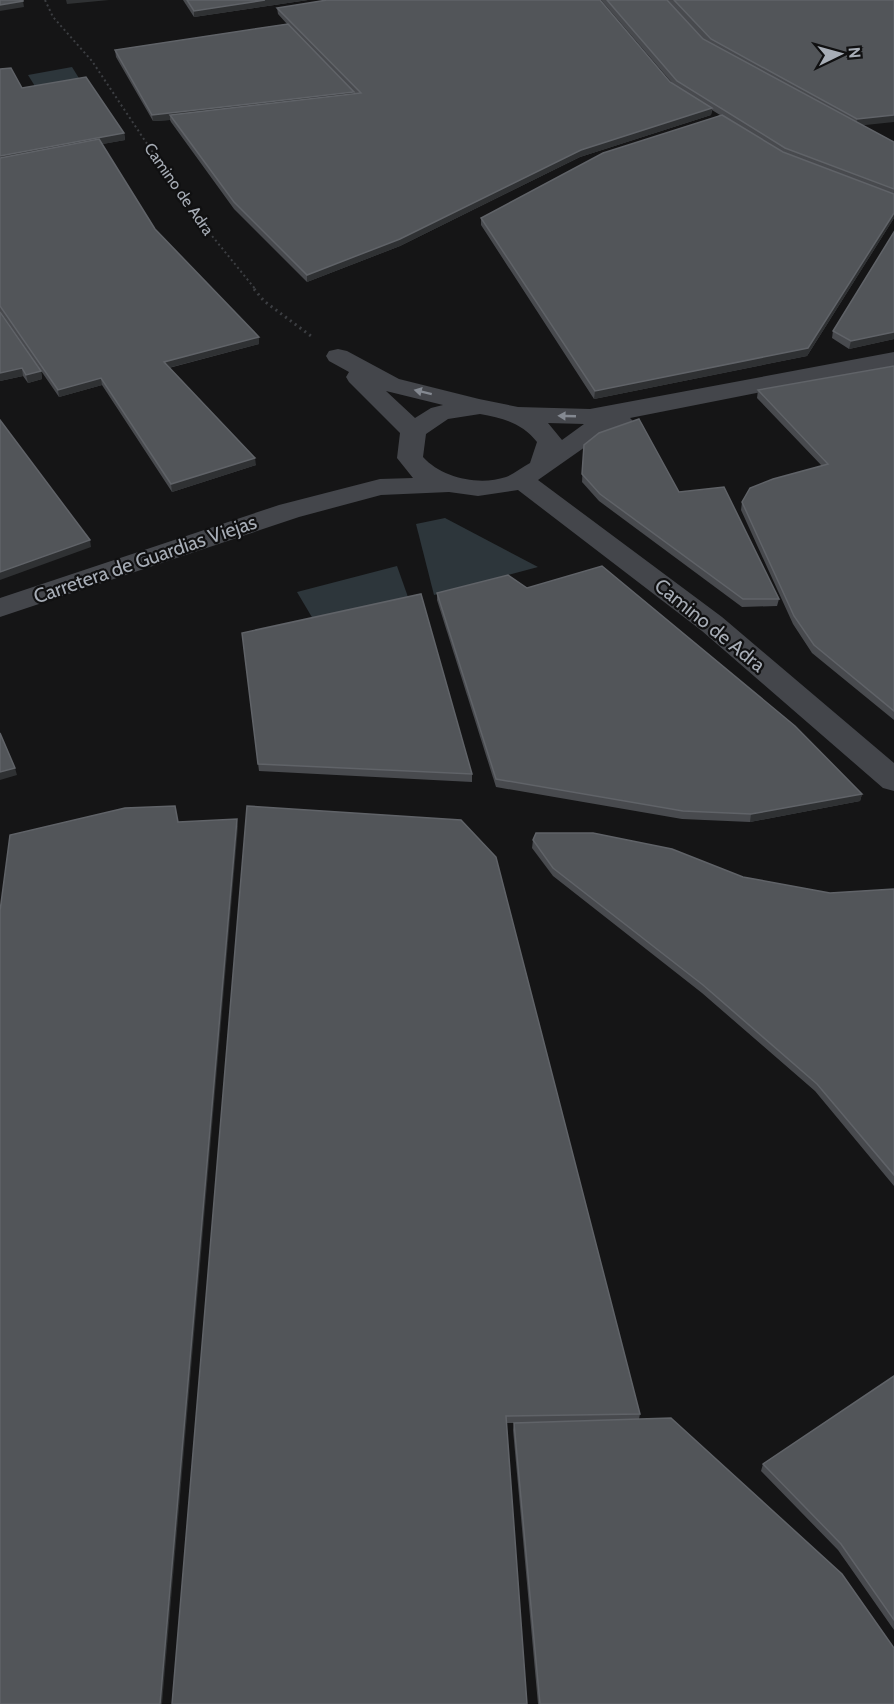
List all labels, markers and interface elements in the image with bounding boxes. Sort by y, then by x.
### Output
north arrow [810,24,870,84]
text: N [844,46,864,59]
street label: Camino de Adra [140,139,218,239]
one-way arrow [414,387,432,397]
one-way arrow [558,411,577,420]
street label: Carretera de Guardias Viejas [30,509,260,609]
street label: Camino de Adra [650,573,770,677]

